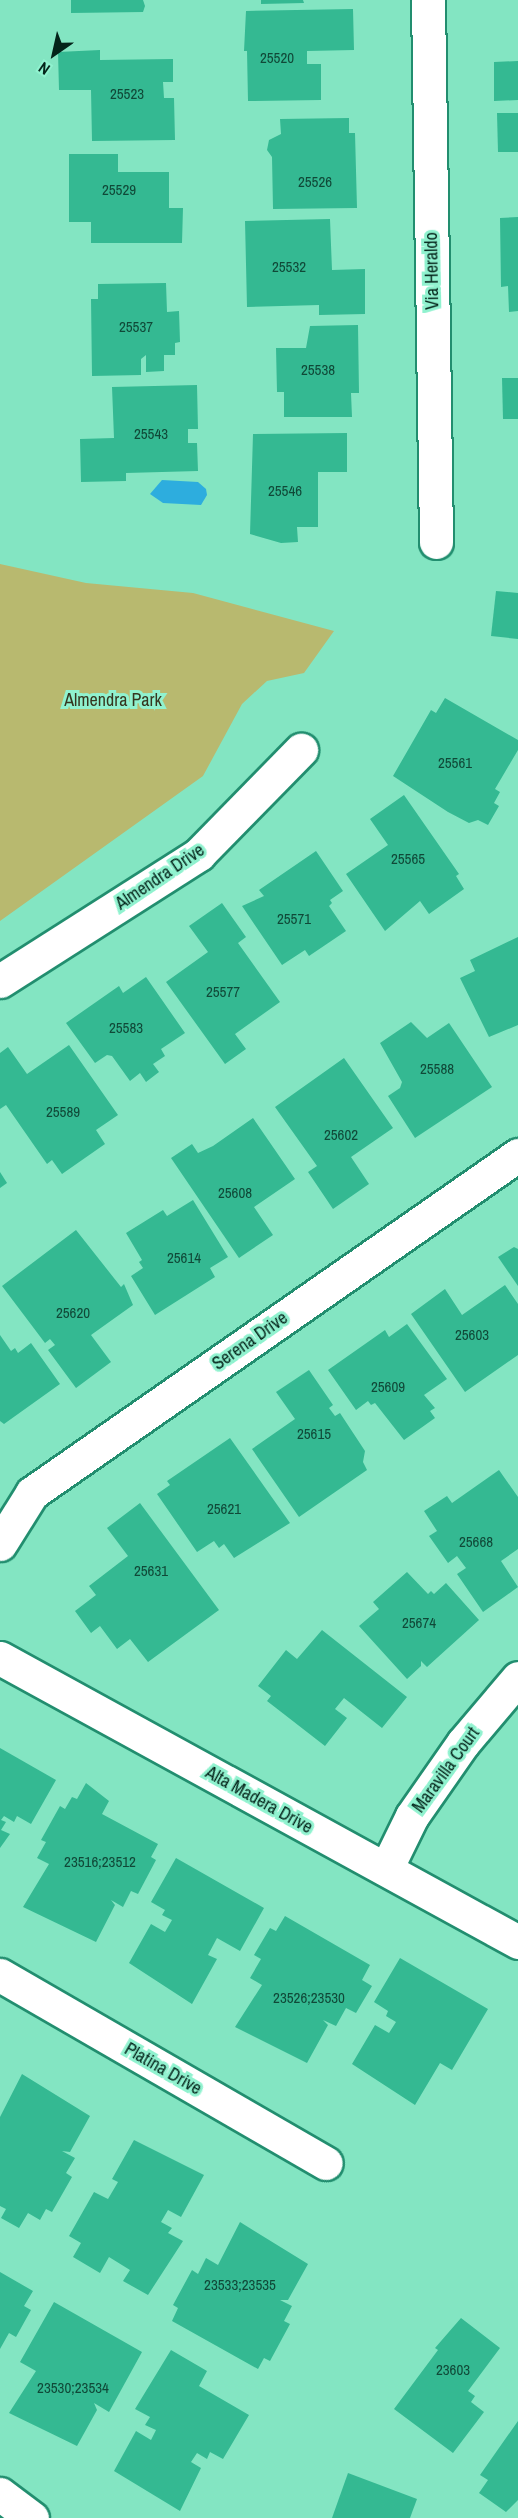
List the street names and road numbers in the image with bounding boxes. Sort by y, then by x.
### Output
street label: Via Heraldo [421,232,443,310]
street label: Almendra Drive [111,839,209,915]
street label: Serena Drive [208,1307,292,1375]
street label: Maravilla Court [408,1723,484,1817]
street label: Alta Madera Drive [202,1762,316,1838]
street label: Platina Drive [121,2038,205,2100]

